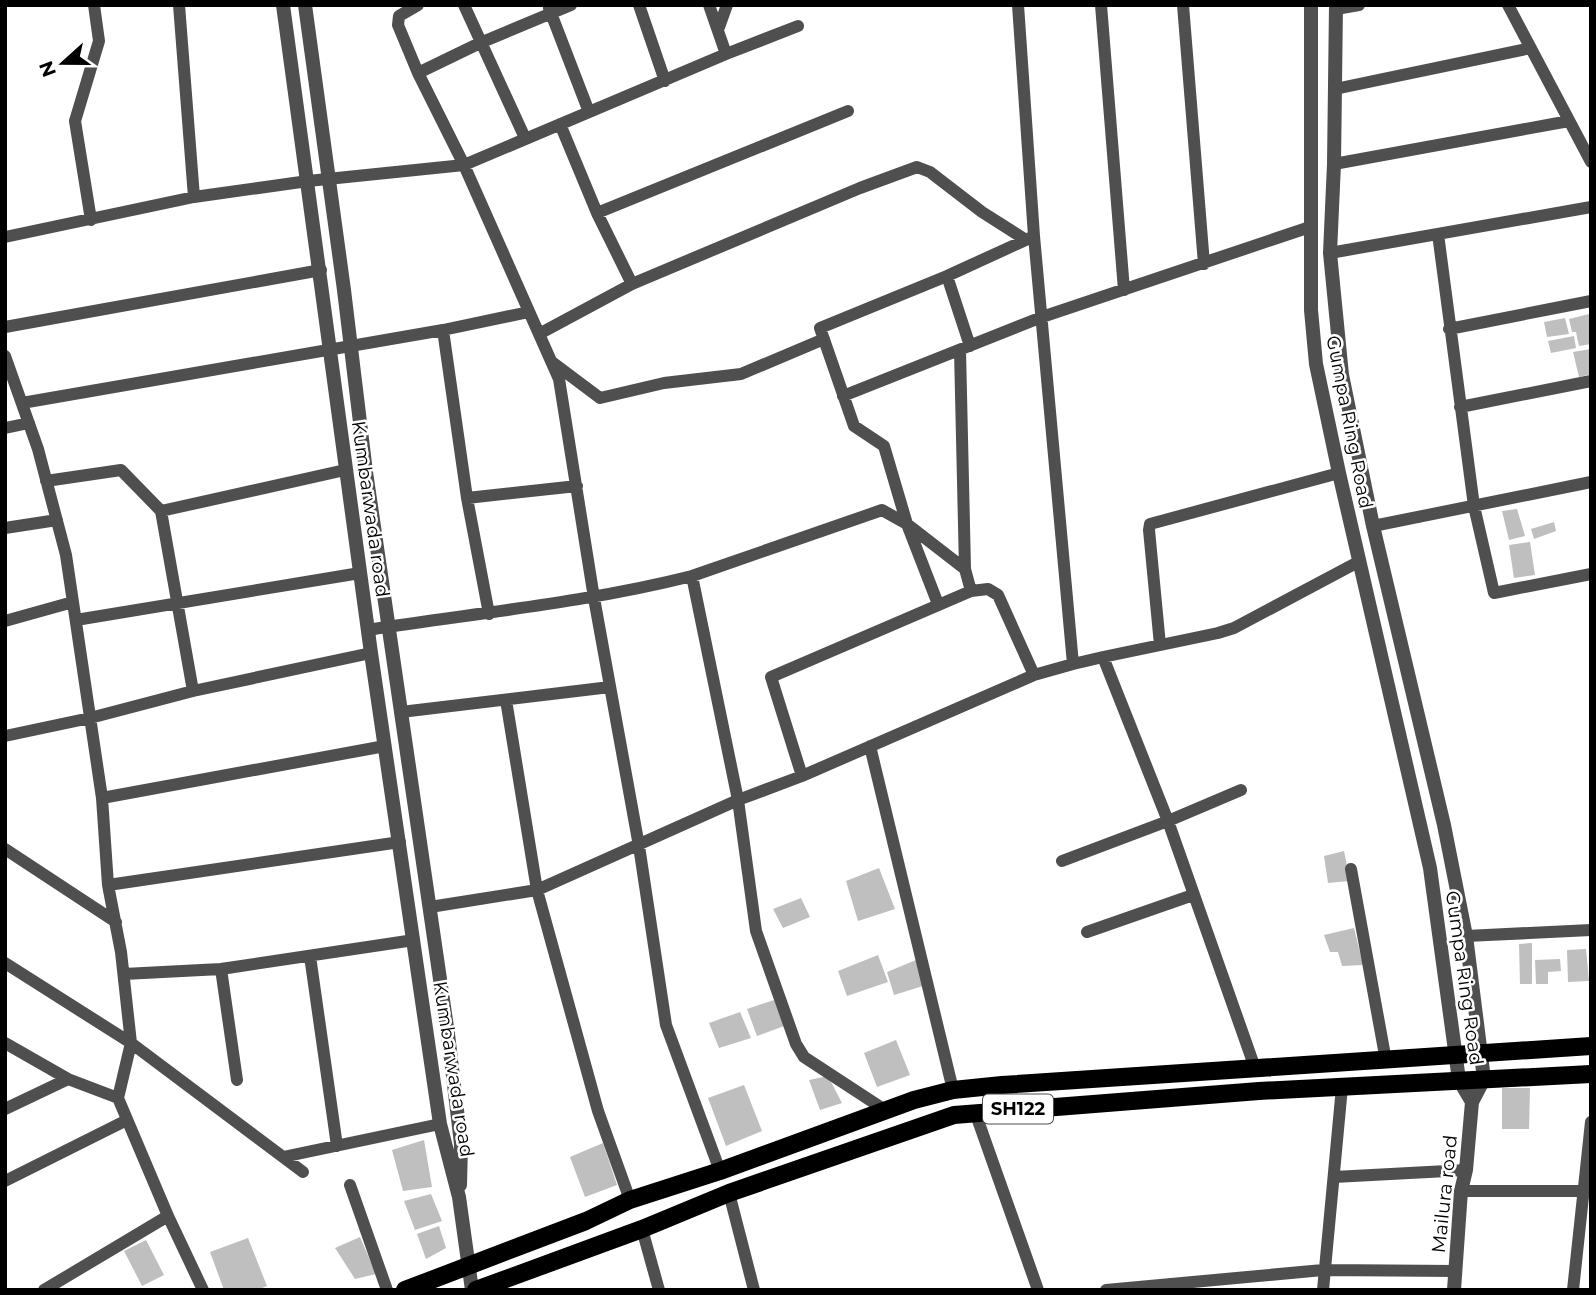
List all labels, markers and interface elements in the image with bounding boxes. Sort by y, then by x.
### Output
north arrow [28,28,98,98]
text: N [34,58,61,80]
street label: Gumpa Ring Road [1321,334,1378,511]
street label: Kumbarwada road [347,419,394,599]
street label: Gumpa Ring Road [1441,889,1488,1067]
street label: Kumbarwada road [428,979,479,1159]
road number: SH122 [983,1094,1053,1124]
street label: Mailura road [1427,1134,1462,1254]

